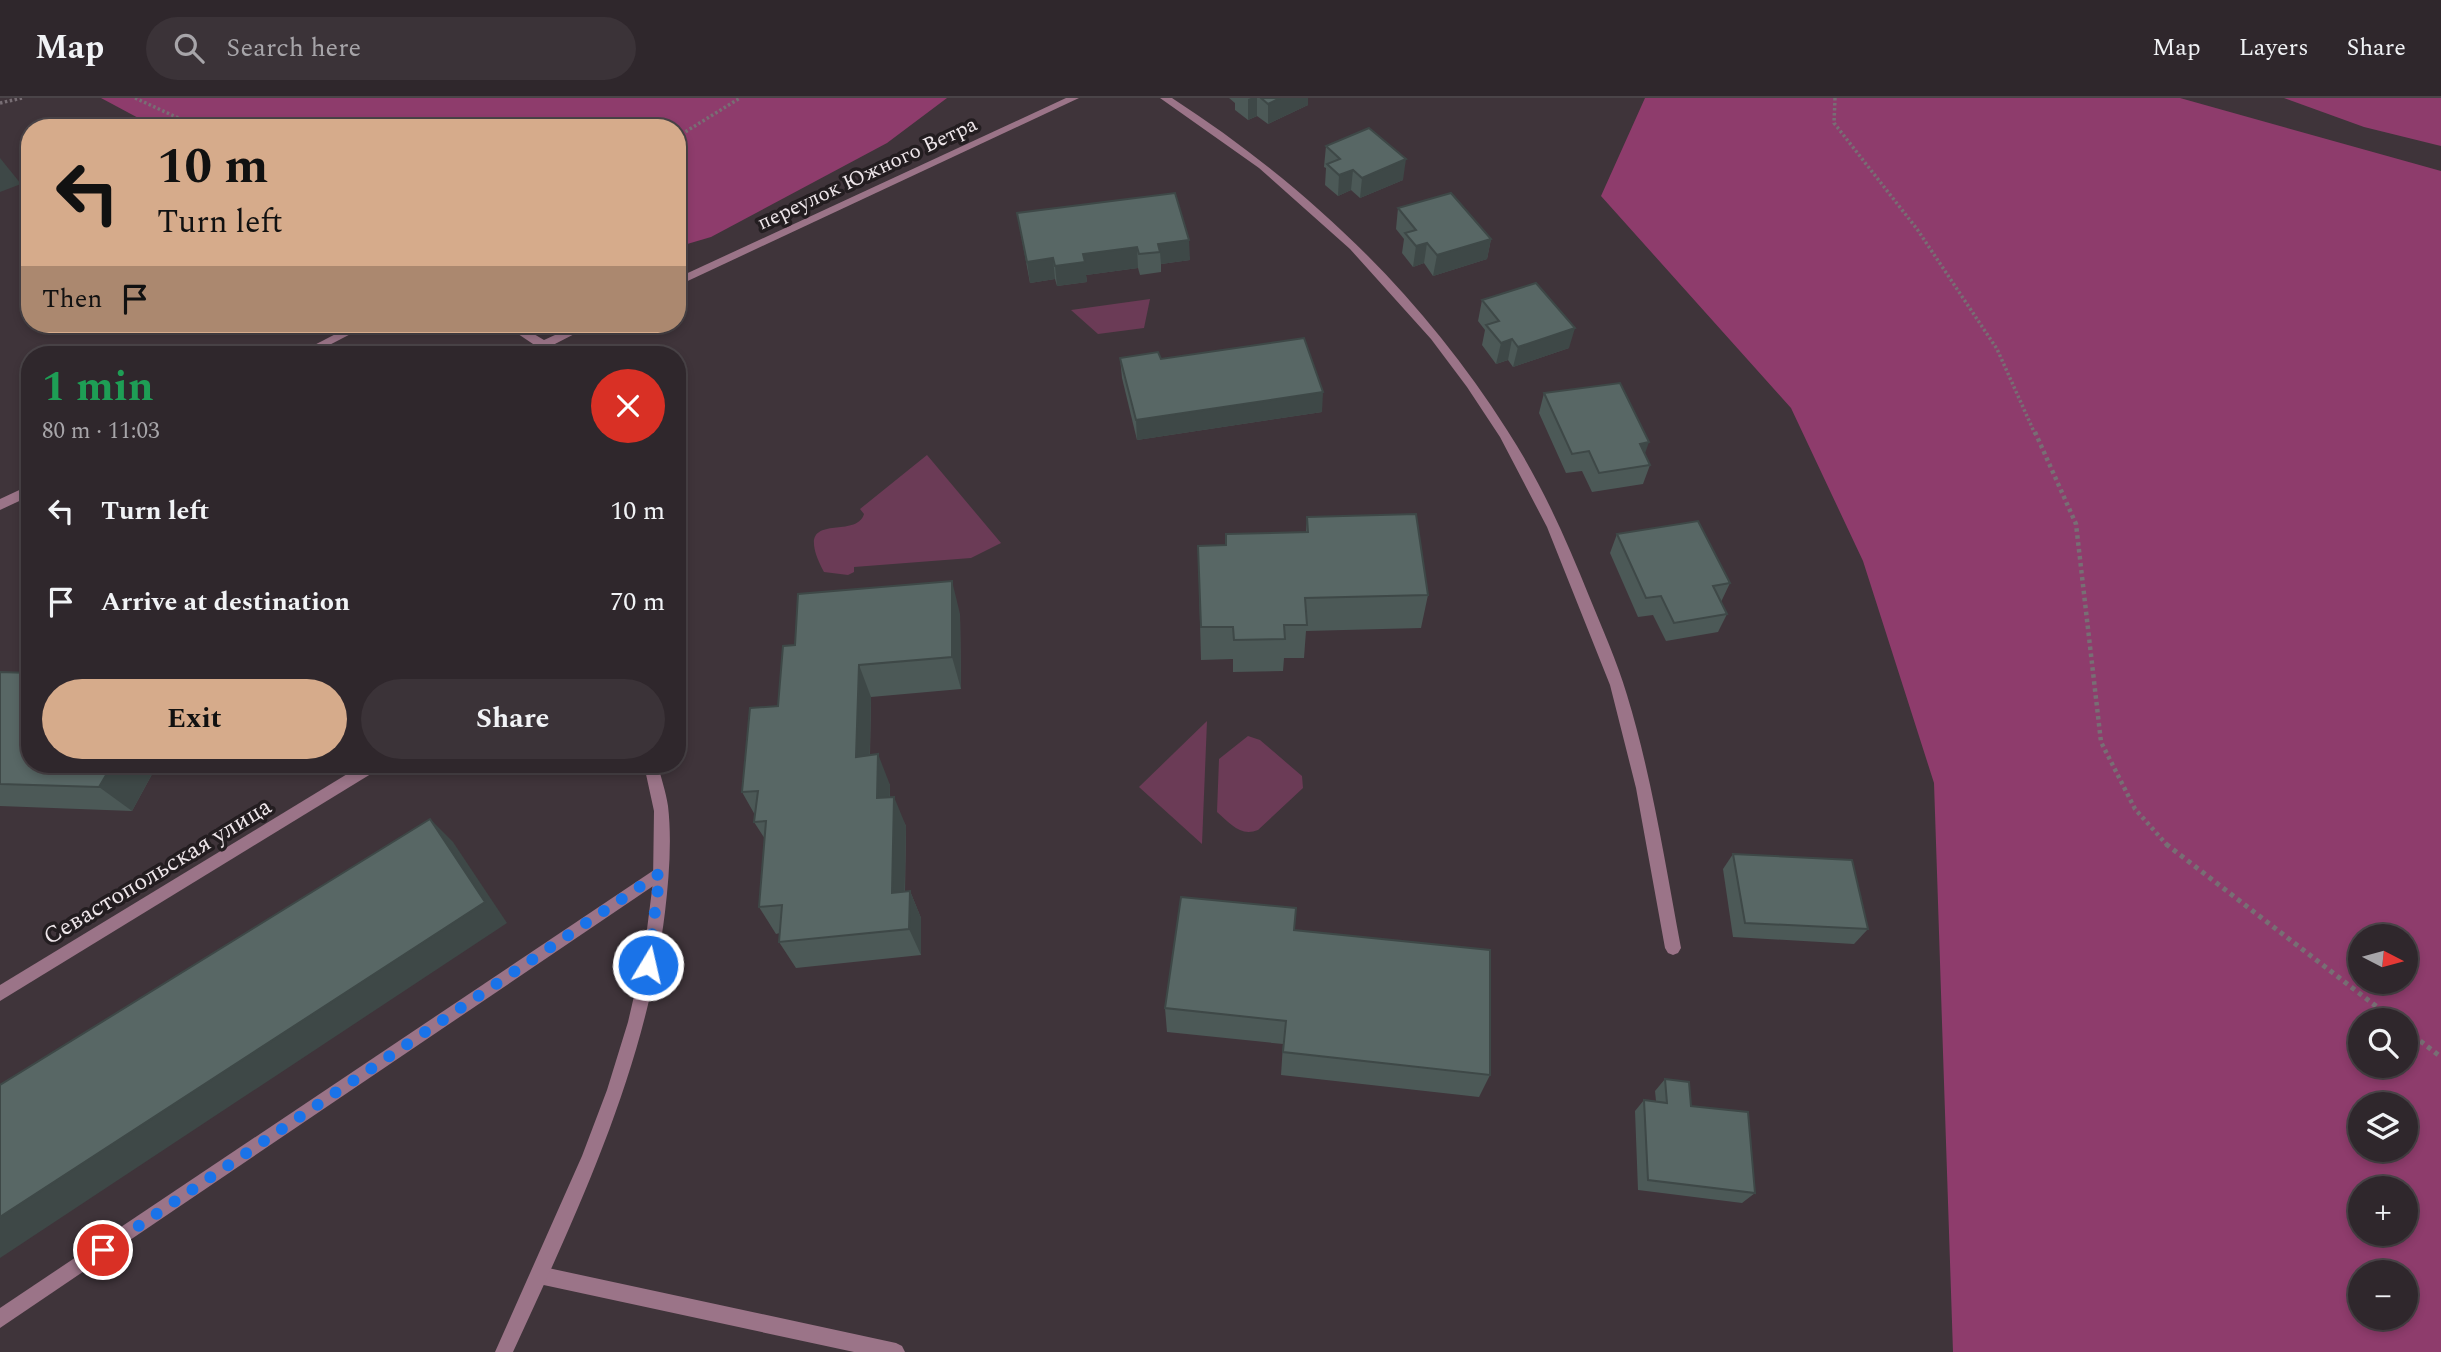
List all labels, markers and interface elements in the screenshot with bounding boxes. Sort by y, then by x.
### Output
search box [146,17,636,80]
text: Map [35,23,104,73]
text: Search here [226,28,361,68]
icon: search [170,29,208,67]
text: Map [2152,30,2201,66]
text: Layers [2239,30,2309,66]
text: Share [2347,30,2406,66]
street label: переулок Южного Ветра [752,108,983,239]
text: 10 m [157,130,268,205]
icon: left [42,147,133,238]
text: Turn left [157,198,283,247]
text: Then [42,279,102,319]
icon: arrive [116,280,154,318]
text: 1 min [42,356,154,419]
button: close [591,369,665,443]
text: 80 m · 11:03 [42,414,160,449]
text: Turn left [101,491,209,531]
text: 10 m [610,491,665,531]
icon: left [42,492,80,530]
text: Arrive at destination [101,582,350,622]
text: 70 m [610,582,665,622]
icon: arrive [42,583,80,621]
button: Exit [42,679,347,759]
button: Share [361,679,665,759]
street label: Севастопольская улица [36,789,279,955]
north arrow [2348,924,2418,994]
map controls [2348,924,2418,1330]
position arrow [611,928,685,1002]
button: search [2348,1008,2418,1078]
button: layers [2348,1092,2418,1162]
button: + [2348,1176,2418,1246]
pin [73,1220,133,1280]
icon: arrive [84,1231,122,1269]
button: − [2348,1260,2418,1330]

